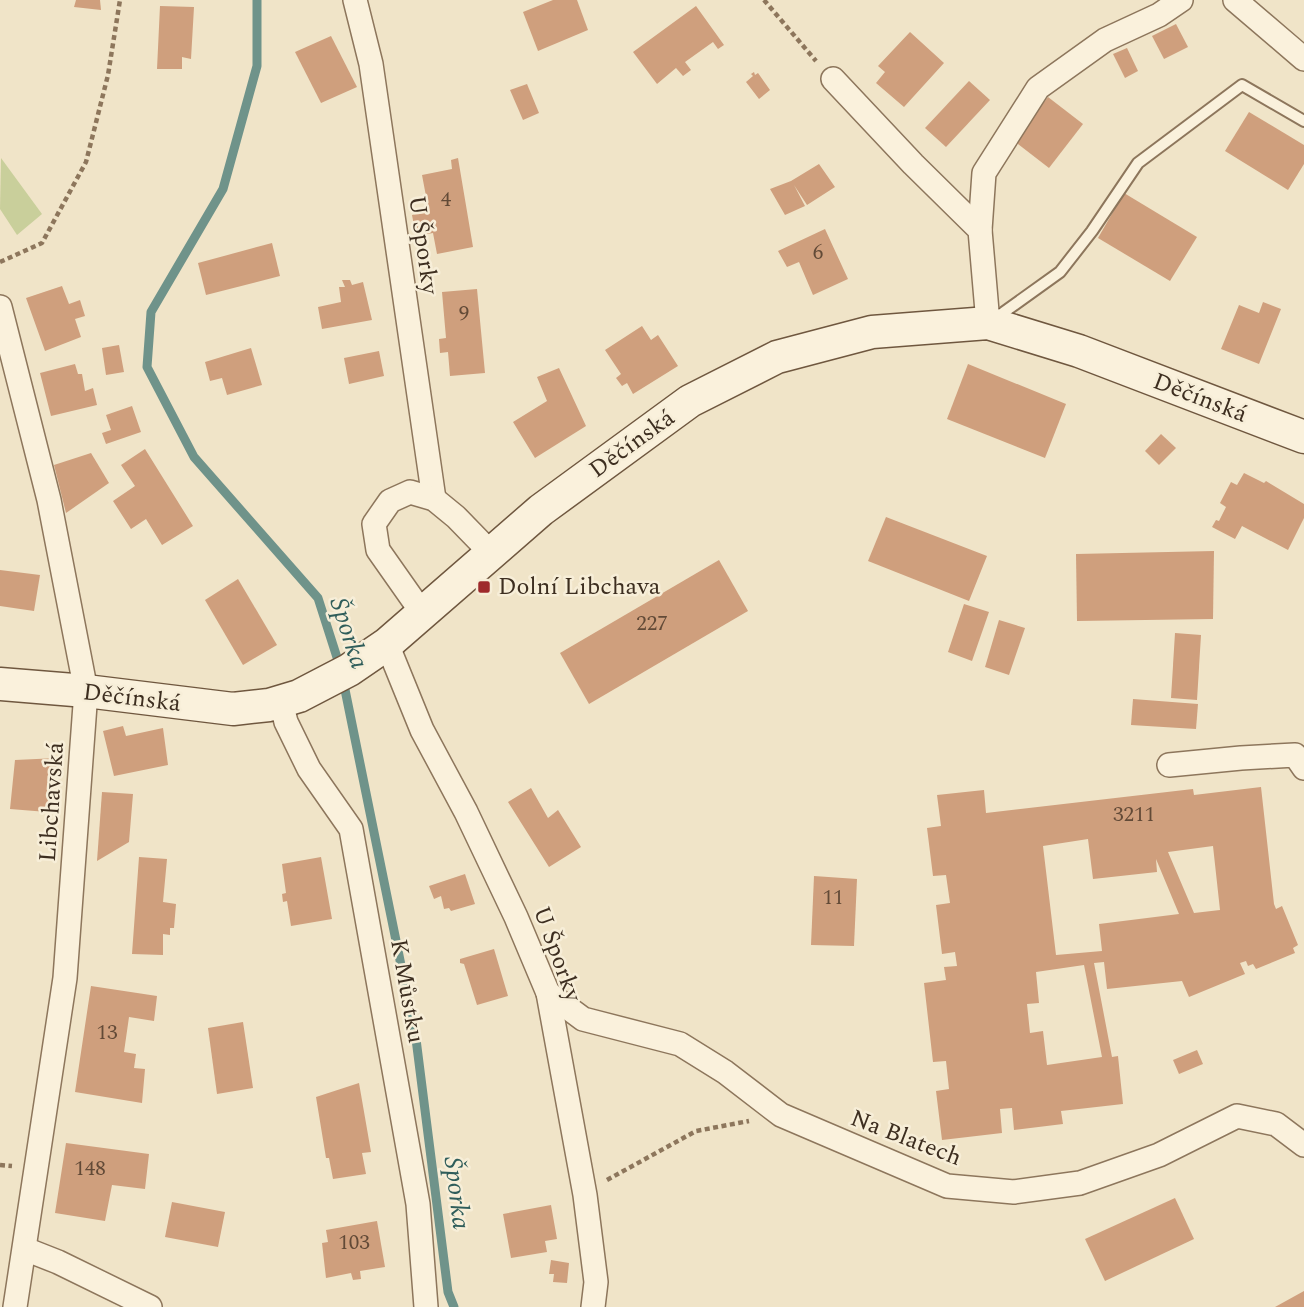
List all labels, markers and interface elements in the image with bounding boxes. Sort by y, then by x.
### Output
house number: 4 [441,184,452,216]
street label: U Šporky [398,193,448,298]
house number: 6 [813,237,823,269]
house number: 9 [459,298,469,330]
street label: Děčínská [1148,364,1253,433]
street label: Děčínská [582,400,683,487]
place label: Dolní Libchava [498,569,661,605]
marker: Dolní Libchava [476,579,492,595]
water label: Šporka [319,592,379,674]
house number: 227 [636,608,668,640]
street label: Děčínská [81,674,183,722]
street label: Libchavská [30,741,74,863]
house number: 3211 [1113,799,1155,831]
house number: 11 [823,882,844,914]
street label: U Šporky [523,901,591,1008]
street label: K Můstku [380,936,434,1046]
house number: 13 [97,1017,118,1049]
street label: Na Blatech [845,1100,967,1176]
house number: 148 [74,1153,106,1185]
water label: Šporka [433,1154,481,1232]
house number: 103 [338,1227,370,1259]

